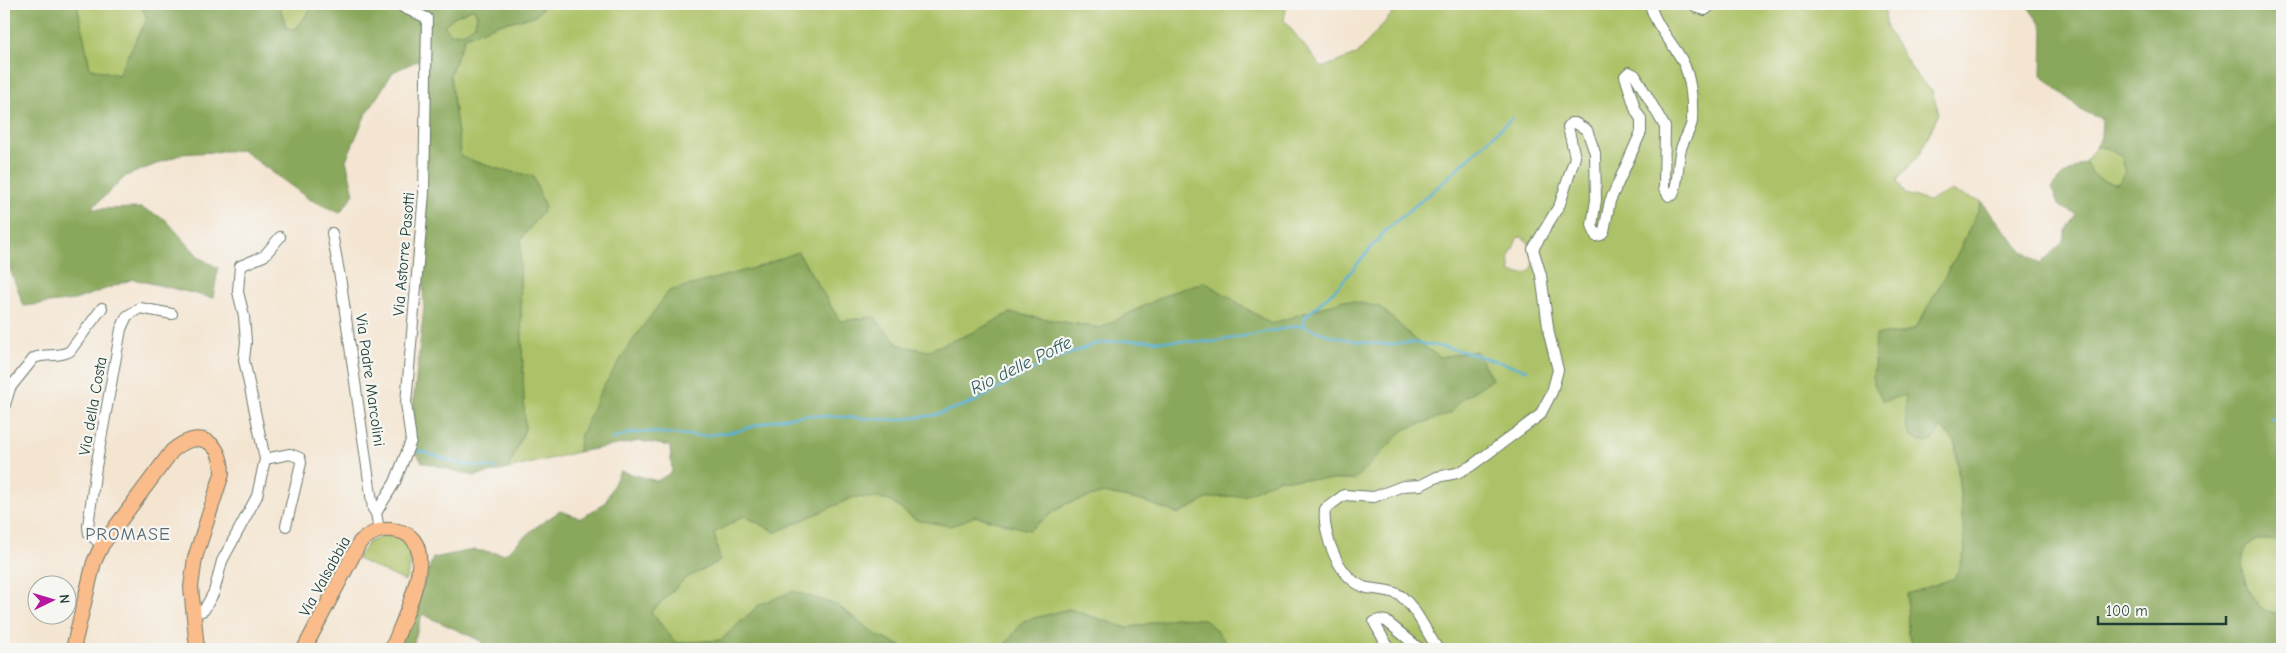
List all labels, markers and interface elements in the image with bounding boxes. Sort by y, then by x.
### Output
street label: Via Astorre Pasotti [390,191,418,317]
street label: Via Padre Marcolini [352,313,388,448]
water label: Rio delle Poffe [967,332,1075,399]
street label: Via della Costa [75,355,111,457]
district label: PROMASE [85,524,171,545]
street label: Via Valsabbia [295,533,354,620]
north arrow [28,576,78,626]
scale bar [2098,593,2226,625]
text: N [56,594,73,604]
text: 100 m [2106,602,2148,620]

